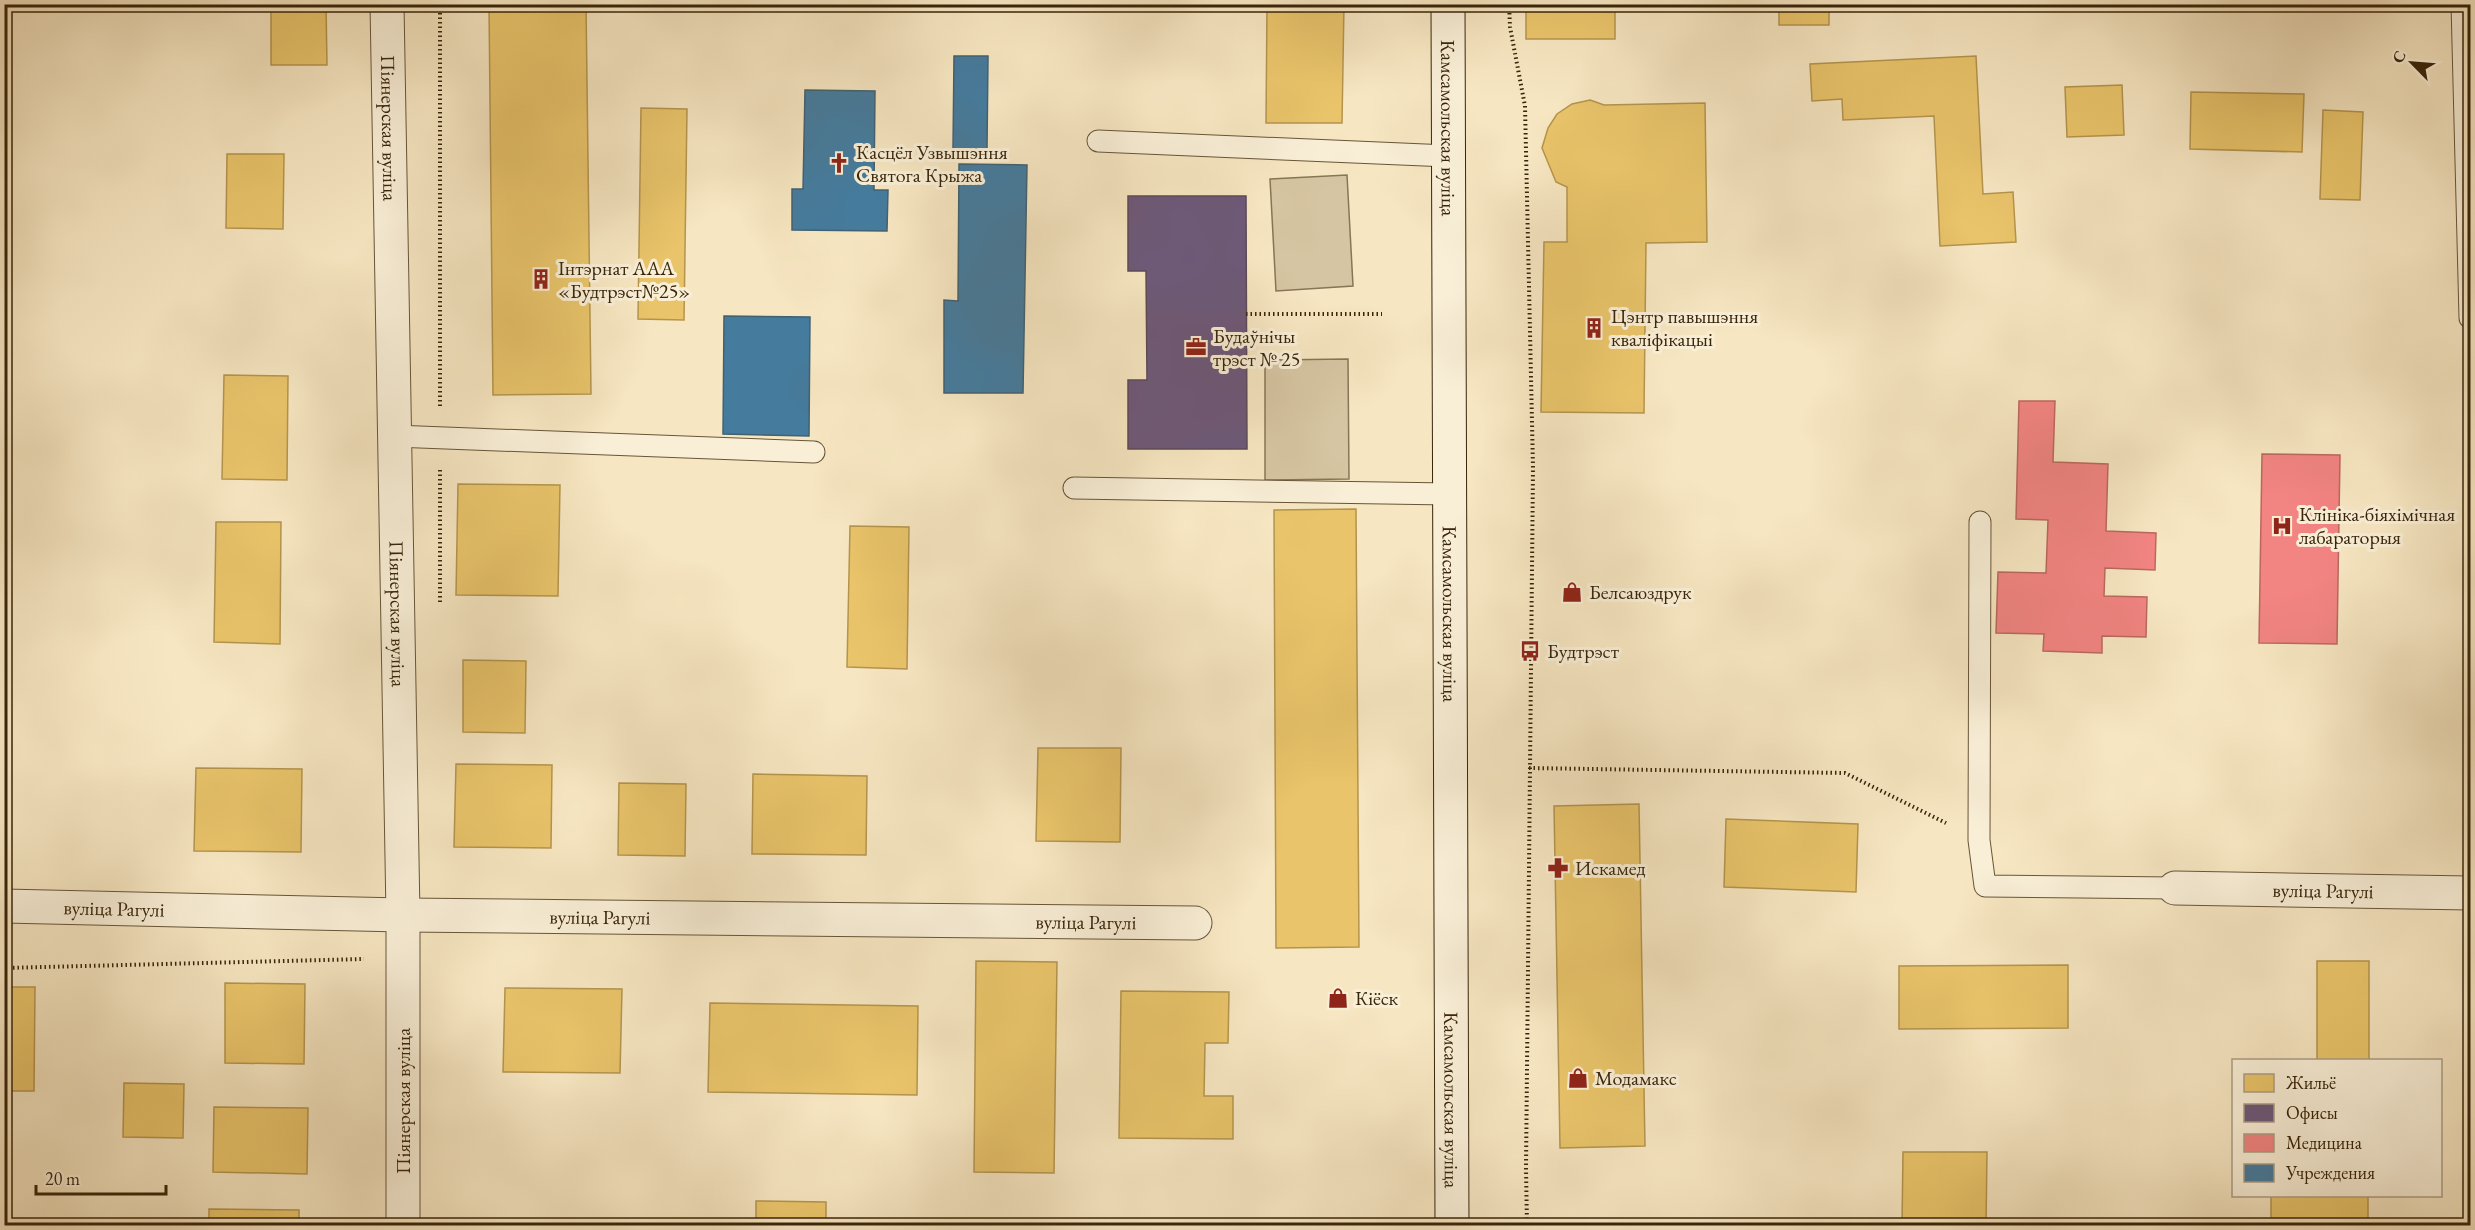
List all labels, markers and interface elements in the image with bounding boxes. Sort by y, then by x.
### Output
north arrow [2382,33,2442,93]
street label: Камсамольская вуліца [1435,40,1462,216]
text: С [2387,47,2411,66]
street label: Піянерская вуліца [375,55,403,201]
place label: Касцёл Узвышэння Святога Крыжа [856,139,1008,188]
church icon: Касцёл Узвышэння Святога Крыжа [827,151,851,175]
place label: Інтэрнат ААА «Будтрэст№25» [558,255,690,304]
building icon: Інтэрнат ААА «Будтрэст№25» [529,267,553,291]
place label: Цэнтр павышэння кваліфікацыі [1611,303,1758,352]
building icon: Цэнтр павышэння кваліфікацыі [1582,316,1606,340]
place label: Будаўнічы трэст № 25 [1213,323,1300,372]
office icon: Будаўнічы трэст № 25 [1184,335,1208,359]
place label: Клініка-біяхімічная лабараторыя [2299,501,2455,550]
hospital icon: Клініка-біяхімічная лабараторыя [2270,514,2294,538]
street label: Камсамольская вуліца [1437,526,1463,702]
street label: Піянерская вуліца [383,541,412,687]
place label: Белсаюздрук [1589,579,1692,605]
shop icon: Белсаюздрук [1560,580,1584,604]
place label: Будтрэст [1547,638,1619,664]
bus stop icon: Будтрэст [1518,639,1542,663]
place label: Искамед [1575,855,1646,881]
pharmacy icon: Искамед [1546,856,1570,880]
street label: вуліца Рагулі [2272,877,2374,904]
street label: вуліца Рагулі [63,894,165,923]
street label: вуліца Рагулі [549,903,651,931]
street label: вуліца Рагулі [1035,908,1137,935]
place label: Кіёск [1355,985,1399,1011]
shop icon: Кіёск [1326,986,1350,1010]
street label: Камсамольская вуліца [1438,1012,1465,1188]
street label: Піянерская вуліца [390,1028,416,1174]
legend [2232,1059,2442,1197]
place label: Модамакс [1595,1065,1677,1091]
shop icon: Модамакс [1566,1066,1590,1090]
text: Жильё [2285,1071,2336,1094]
text: Офисы [2286,1101,2338,1124]
text: Медицина [2286,1131,2363,1154]
scale bar [36,1158,166,1196]
text: Учреждения [2285,1161,2375,1184]
text: 20 m [45,1167,80,1190]

